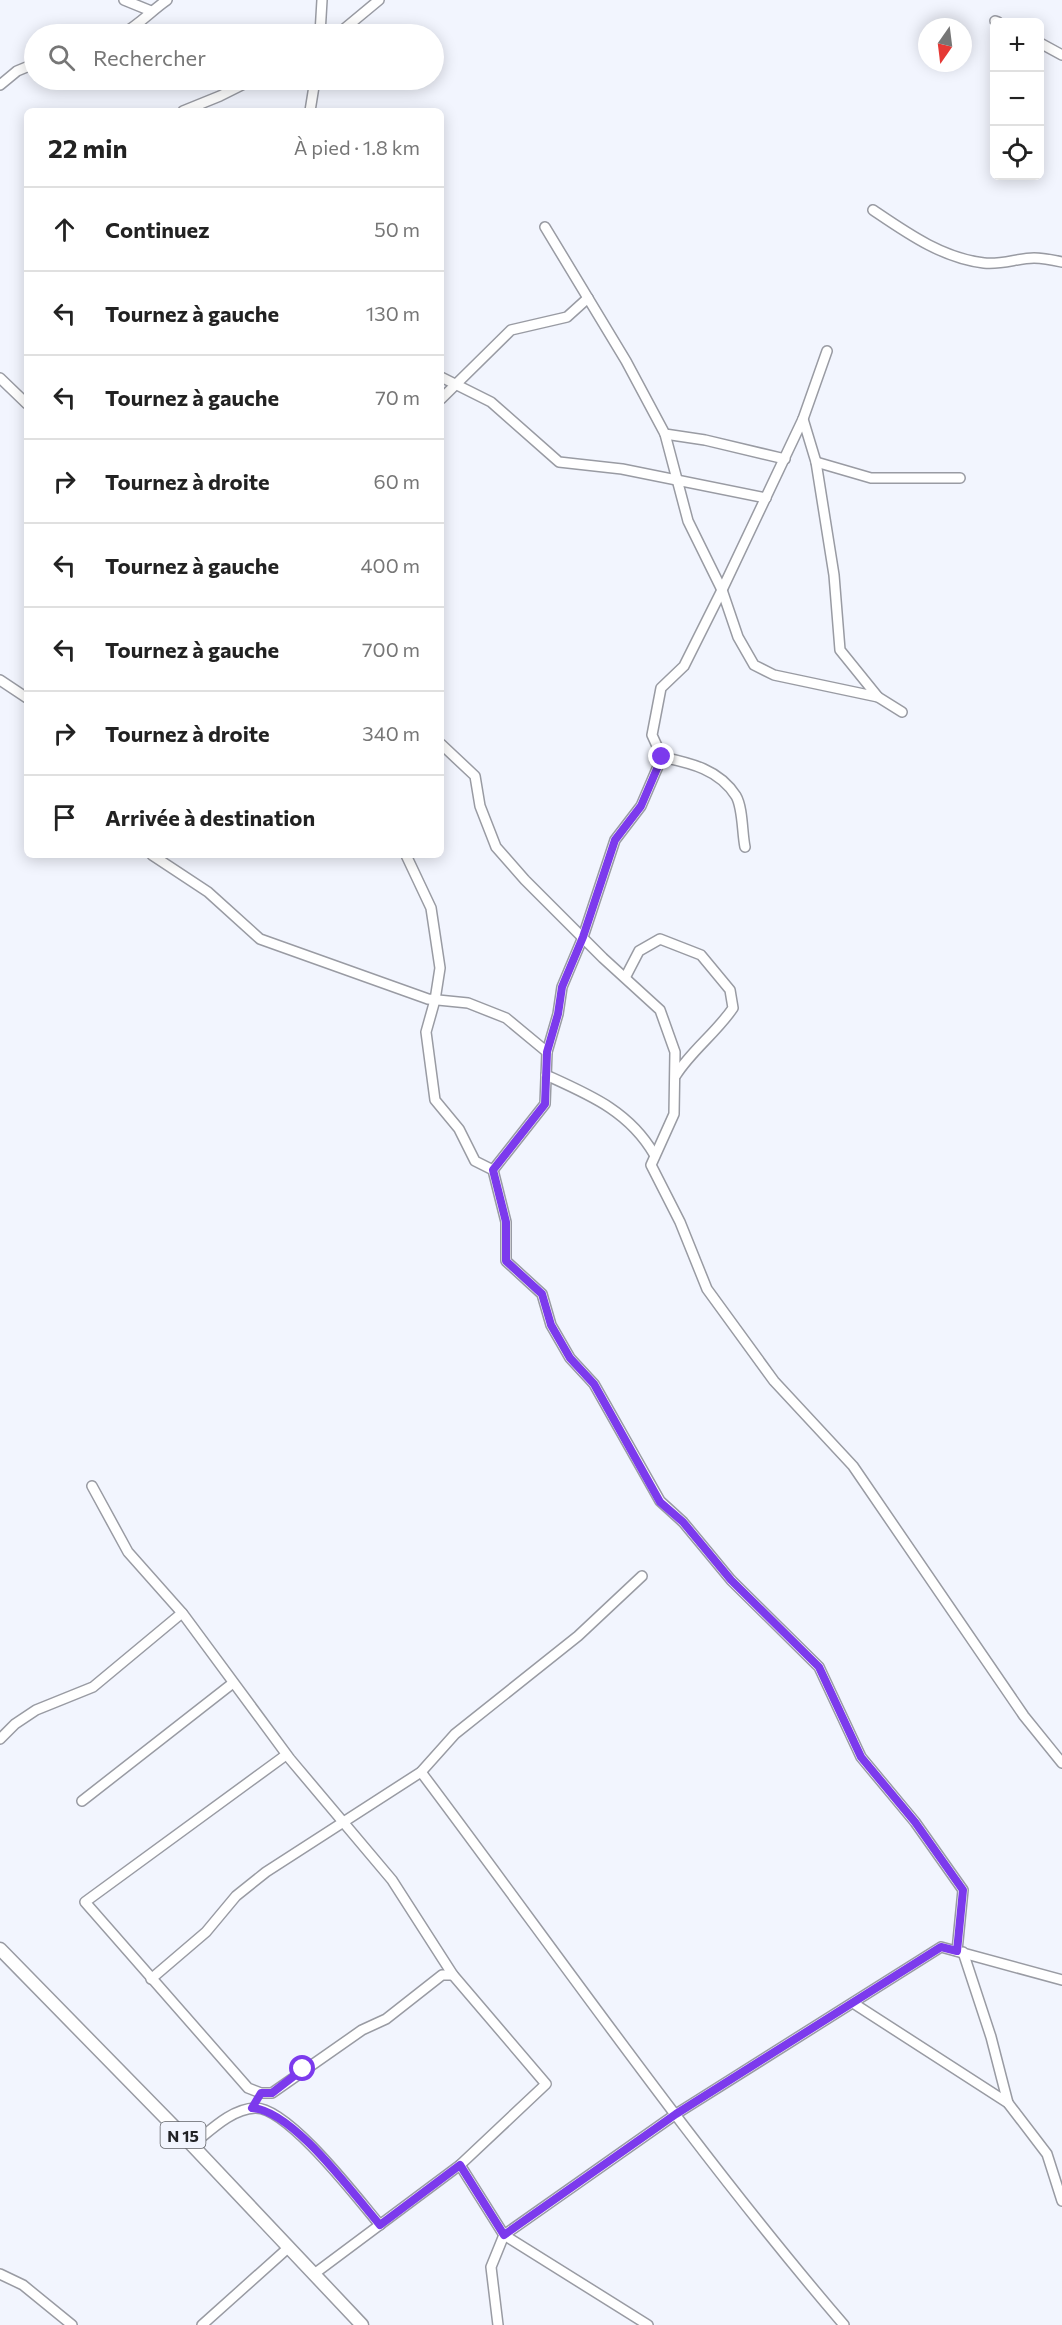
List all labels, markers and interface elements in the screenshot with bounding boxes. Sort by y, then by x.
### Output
north arrow [918,18,972,72]
map controls [990,18,1044,180]
button: + [990,18,1044,72]
search box [24,24,444,90]
icon: search [45,41,78,74]
text: Rechercher [93,44,206,71]
button: − [990,72,1044,126]
button: locate [990,126,1044,180]
text: 22 min [48,132,128,163]
text: À pied · 1.8 km [294,135,420,159]
icon: ahead [48,213,81,246]
text: Continuez [105,216,210,243]
text: 50 m [374,217,420,241]
icon: left [48,297,81,330]
text: Tournez à gauche [105,300,279,327]
text: 130 m [366,301,420,325]
icon: left [48,381,81,414]
text: Tournez à gauche [105,384,279,411]
text: 70 m [375,385,420,409]
icon: right [48,465,81,498]
text: Tournez à droite [105,468,270,495]
text: 60 m [374,469,420,493]
icon: left [48,549,81,582]
text: Tournez à gauche [105,552,279,579]
text: 400 m [361,553,420,577]
icon: left [48,633,81,666]
text: Tournez à gauche [105,636,279,663]
text: 700 m [362,637,420,661]
icon: right [48,717,81,750]
text: Tournez à droite [105,720,270,747]
text: 340 m [362,721,420,745]
route end [648,743,674,769]
icon: arrive [48,801,81,834]
text: Arrivée à destination [105,804,315,831]
route start [289,2055,315,2081]
road number: N 15 [160,2122,206,2148]

